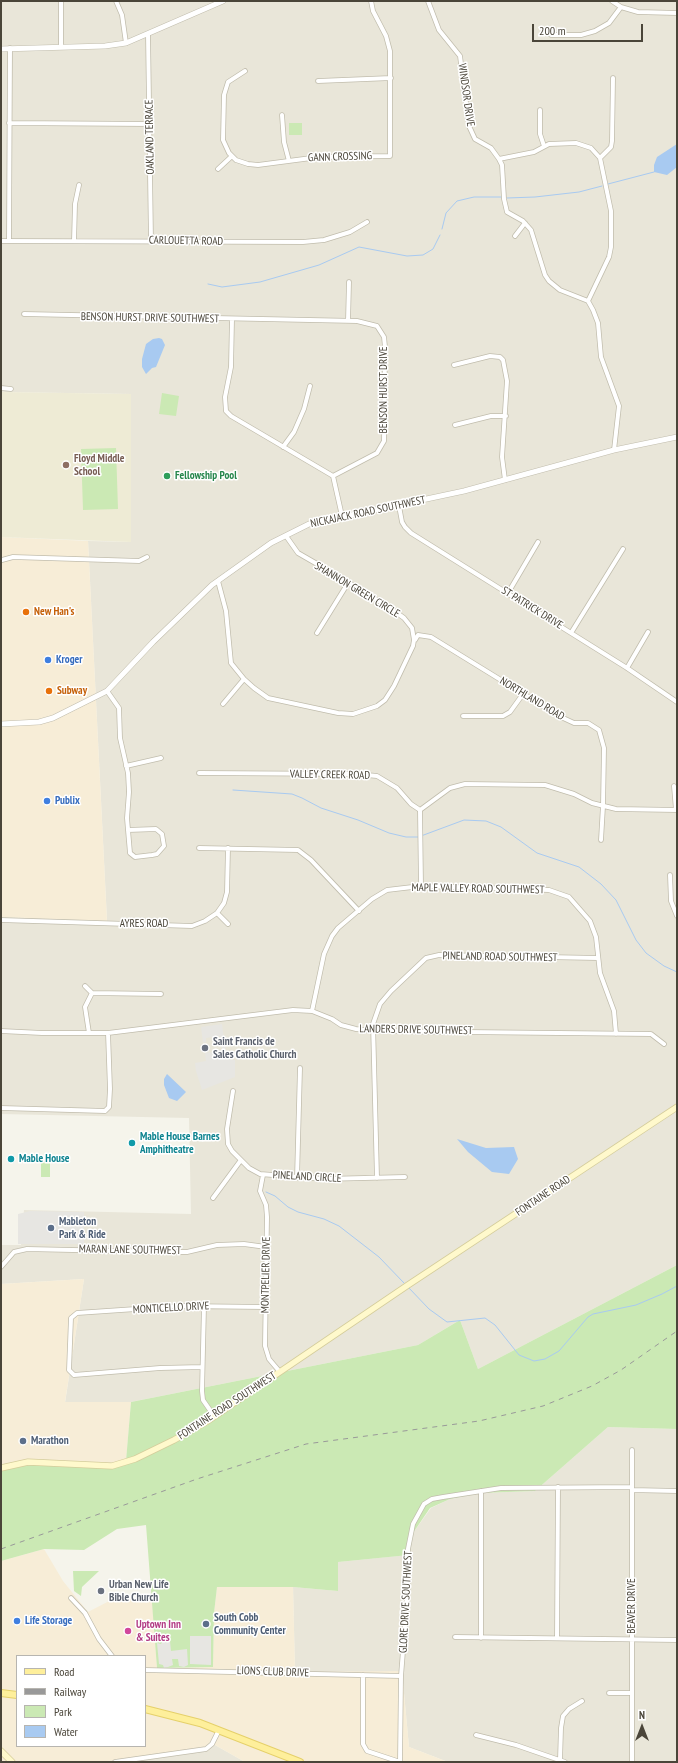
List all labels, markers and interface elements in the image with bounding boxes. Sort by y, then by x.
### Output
scale bar [534,16,645,42]
text: 200 m [539,23,566,38]
street label: WINDSOR DRIVE [455,63,477,127]
street label: OAKLAND TERRACE [143,99,157,175]
street label: GANN CROSSING [308,149,372,165]
street label: CARLOUETTA ROAD [149,234,223,248]
street label: BENSON HURST DRIVE SOUTHWEST [81,310,219,326]
street label: BENSON HURST DRIVE [377,346,391,434]
place label: Floyd Middle School [74,452,125,478]
marker: Floyd Middle School [61,460,71,470]
place label: Fellowship Pool [175,469,237,483]
marker: Fellowship Pool [162,471,172,481]
street label: NICKAJACK ROAD SOUTHWEST [309,493,427,531]
street label: SHANNON GREEN CIRCLE [312,559,402,621]
street label: ST PATRICK DRIVE [499,584,565,632]
place label: New Han's [34,605,74,619]
marker: New Han's [21,607,31,617]
place label: Kroger [56,653,82,667]
marker: Kroger [43,655,53,665]
street label: NORTHLAND ROAD [497,675,567,723]
place label: Subway [57,684,87,698]
marker: Subway [44,686,54,696]
street label: VALLEY CREEK ROAD [290,768,370,782]
place label: Publix [55,794,80,808]
marker: Publix [42,796,52,806]
street label: MAPLE VALLEY ROAD SOUTHWEST [411,881,545,897]
street label: AYRES ROAD [120,917,168,931]
street label: PINELAND ROAD SOUTHWEST [442,949,558,965]
street label: LANDERS DRIVE SOUTHWEST [359,1022,473,1038]
place label: Saint Francis de Sales Catholic Church [213,1035,297,1061]
marker: Saint Francis de Sales Catholic Church [200,1043,210,1053]
place label: Mable House Barnes Amphitheatre [140,1130,219,1156]
marker: Mable House Barnes Amphitheatre [127,1138,137,1148]
place label: Mable House [19,1152,70,1166]
marker: Mable House [6,1154,16,1164]
street label: PINELAND CIRCLE [272,1169,342,1185]
street label: FONTAINE ROAD [513,1173,573,1219]
place label: Mableton Park & Ride [59,1215,106,1241]
marker: Mableton Park & Ride [46,1223,56,1233]
street label: MONTPELIER DRIVE [259,1237,273,1313]
street label: MARAN LANE SOUTHWEST [79,1243,181,1257]
street label: MONTICELLO DRIVE [132,1299,210,1317]
street label: FONTAINE ROAD SOUTHWEST [175,1369,279,1443]
place label: Marathon [31,1434,69,1448]
marker: Marathon [18,1436,28,1446]
street label: GLORE DRIVE SOUTHWEST [397,1550,415,1654]
place label: Urban New Life Bible Church [109,1578,169,1604]
street label: BEAVER DRIVE [625,1578,639,1634]
marker: Urban New Life Bible Church [96,1586,106,1596]
place label: South Cobb Community Center [214,1611,286,1637]
place label: Life Storage [25,1614,72,1628]
marker: Life Storage [12,1616,22,1626]
place label: Uptown Inn & Suites [136,1618,181,1644]
marker: South Cobb Community Center [201,1619,211,1629]
marker: Uptown Inn & Suites [123,1626,133,1636]
legend [16,1655,146,1747]
text: Road [54,1664,74,1679]
street label: LIONS CLUB DRIVE [237,1664,309,1680]
text: Railway [54,1684,86,1699]
text: Park [54,1704,72,1719]
north arrow [622,1707,662,1747]
text: N [639,1708,645,1722]
text: Water [54,1724,78,1739]

